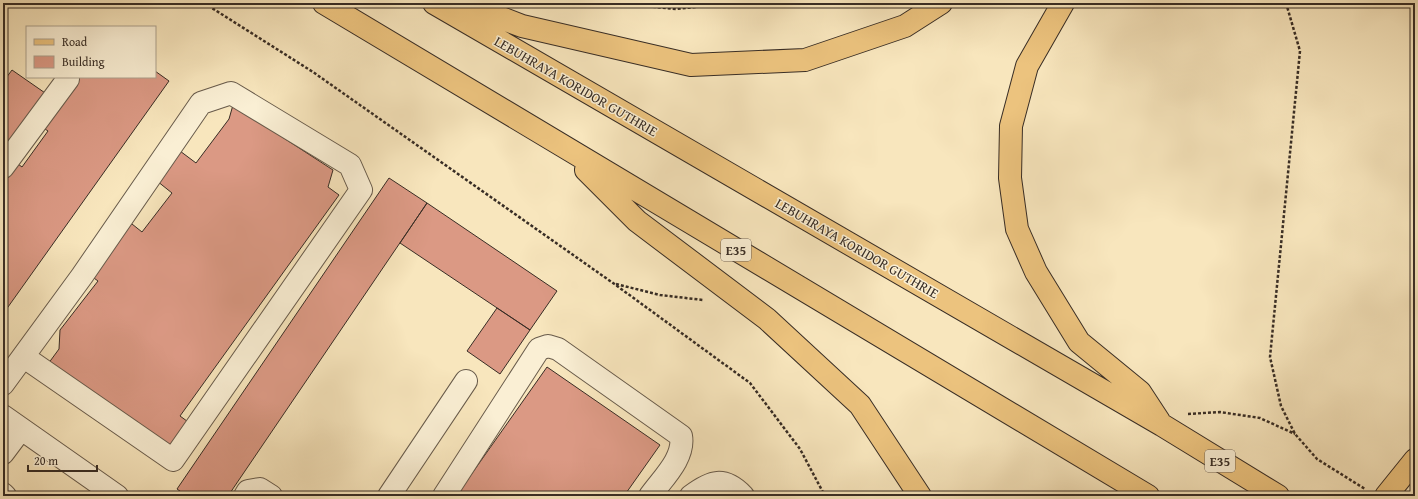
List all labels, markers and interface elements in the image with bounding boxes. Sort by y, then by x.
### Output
legend [26,26,156,78]
street label: LEBUHRAYA KORIDOR GUTHRIE [491,31,661,141]
text: Road [62,33,88,50]
text: Building [62,53,105,70]
street label: LEBUHRAYA KORIDOR GUTHRIE [772,193,942,303]
road number: E35 [721,239,751,261]
scale bar [28,447,97,473]
road number: E35 [1205,450,1235,472]
text: 20 m [34,452,58,469]

